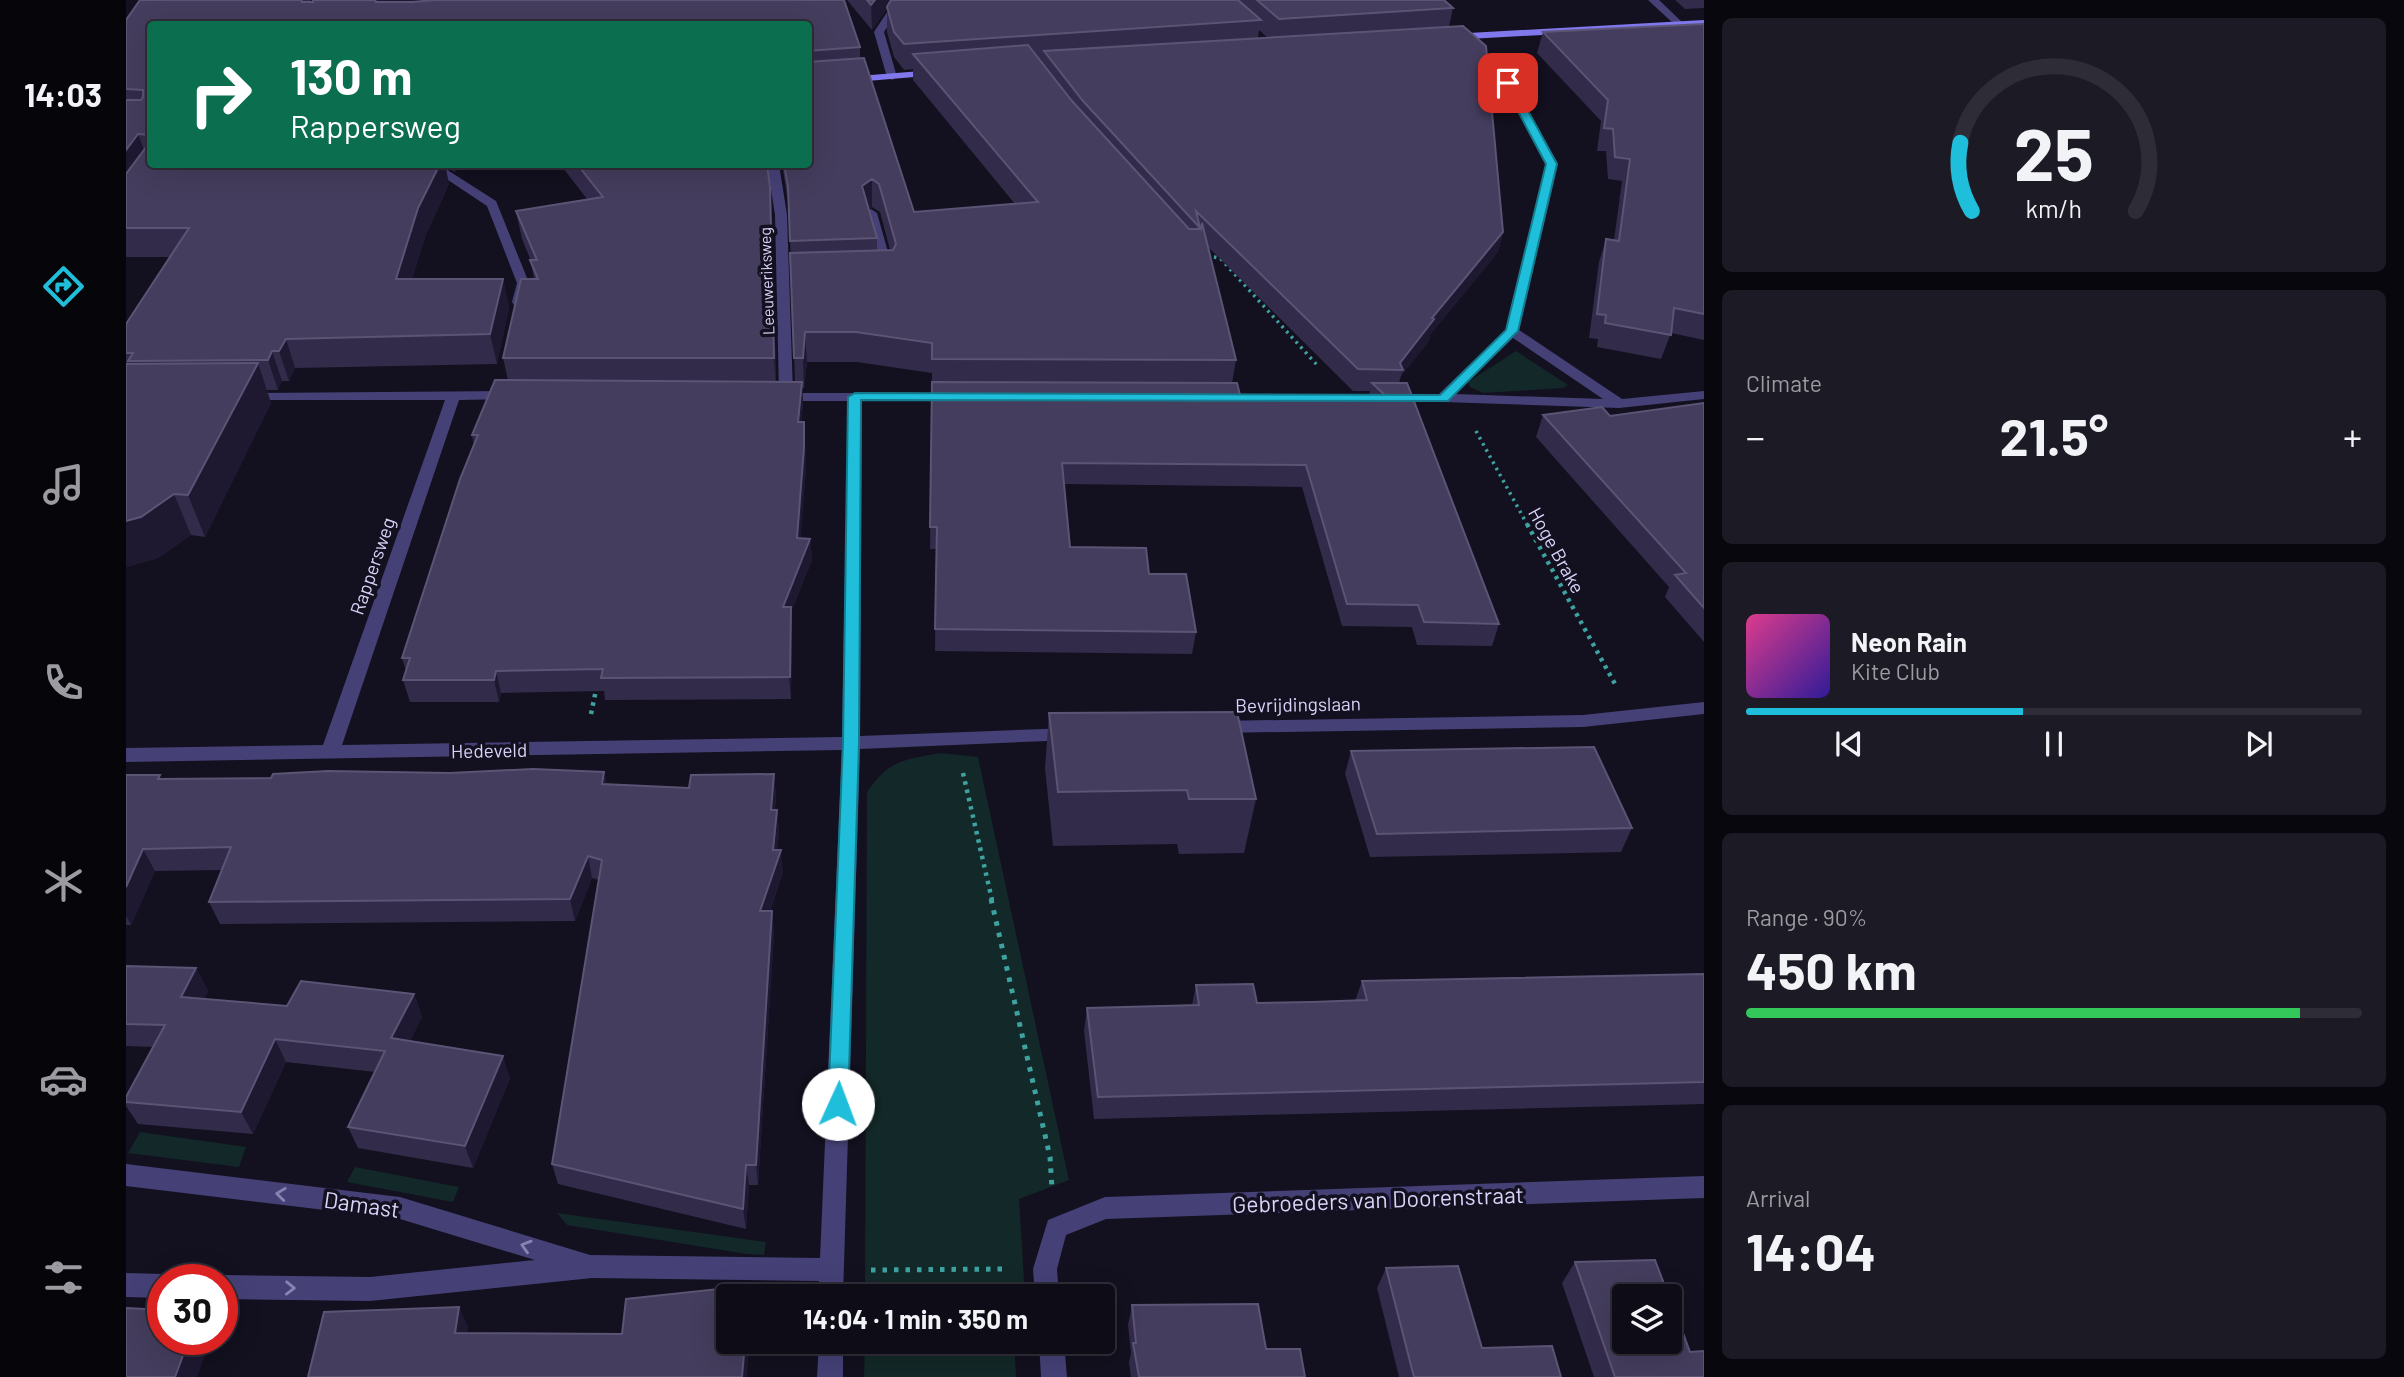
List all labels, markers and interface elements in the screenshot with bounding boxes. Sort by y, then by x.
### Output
text: 130 m [290,46,412,105]
icon: right [175,49,266,140]
pin [1478,53,1538,113]
icon: arrive [1489,64,1527,102]
text: 14:03 [24,75,102,113]
text: Rappersweg [290,106,461,144]
text: 25 [2014,108,2094,196]
text: km/h [2026,193,2082,223]
street label: Leeuweriksweg [755,227,777,335]
icon: directions [39,262,88,311]
text: Climate [1746,369,1822,397]
text: 21.5° [2000,404,2108,466]
text: − [1746,413,1765,459]
text: + [2343,413,2362,459]
icon: music [39,460,88,509]
street label: Hoge Brake [1524,503,1590,597]
street label: Rappersweg [345,514,399,618]
text: Neon Rain [1851,626,1967,657]
text: Kite Club [1851,657,1940,685]
icon: phone [39,658,88,707]
street label: Bevrijdingslaan [1235,691,1361,717]
icon: previous [1830,725,1868,763]
icon: pause [2035,725,2073,763]
icon: next [2240,725,2278,763]
street label: Hedeveld [451,738,527,762]
icon: climate [39,857,88,906]
text: Range · 90% [1746,903,1867,931]
text: 450 km [1746,938,1917,1000]
icon: car [39,1055,88,1104]
position arrow [801,1067,875,1141]
street label: Gebroeders van Doorenstraat [1232,1180,1524,1218]
text: Arrival [1746,1184,1810,1212]
street label: Damast [322,1185,402,1223]
one-way arrow [275,1186,287,1201]
text: 14:04 [1746,1219,1876,1281]
one-way arrow [521,1240,533,1255]
icon: filters [39,1253,88,1302]
speed limit sign: 30 [147,1264,238,1355]
one-way arrow [286,1280,296,1296]
map controls [1612,1284,1682,1354]
button: layers [1612,1284,1682,1354]
text: 14:04 · 1 min · 350 m [803,1303,1028,1334]

